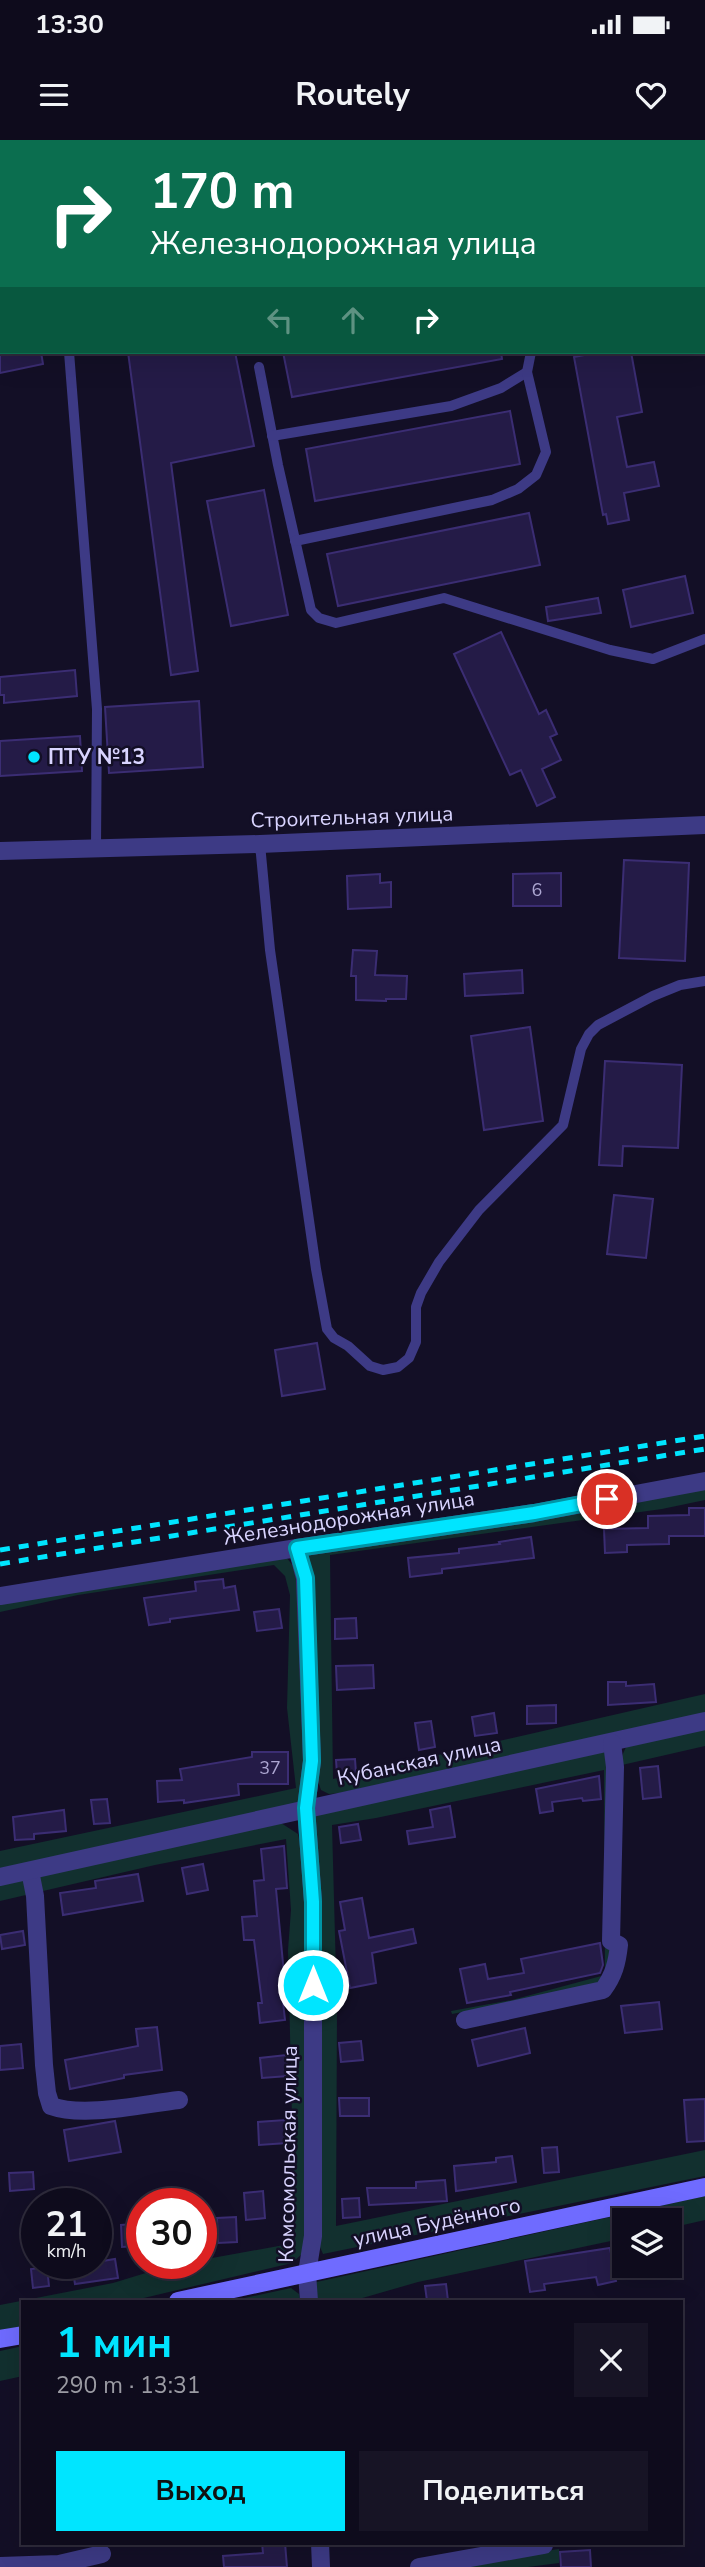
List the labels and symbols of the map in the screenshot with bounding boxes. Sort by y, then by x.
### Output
place label: ПТУ №13 [48,743,145,771]
marker: ПТУ №13 [26,749,42,765]
street label: Строительная улица [250,799,454,835]
house number: 6 [532,878,542,902]
pin [577,1469,637,1529]
street label: Железнодорожная улица [222,1484,476,1552]
street label: Кубанская улица [334,1730,504,1792]
house number: 37 [259,1756,281,1780]
position arrow [276,1948,350,2022]
street label: Комсомольская улица [272,2045,304,2263]
speed limit sign: 30 [126,2188,217,2279]
street label: улица Будённого [351,2191,523,2253]

